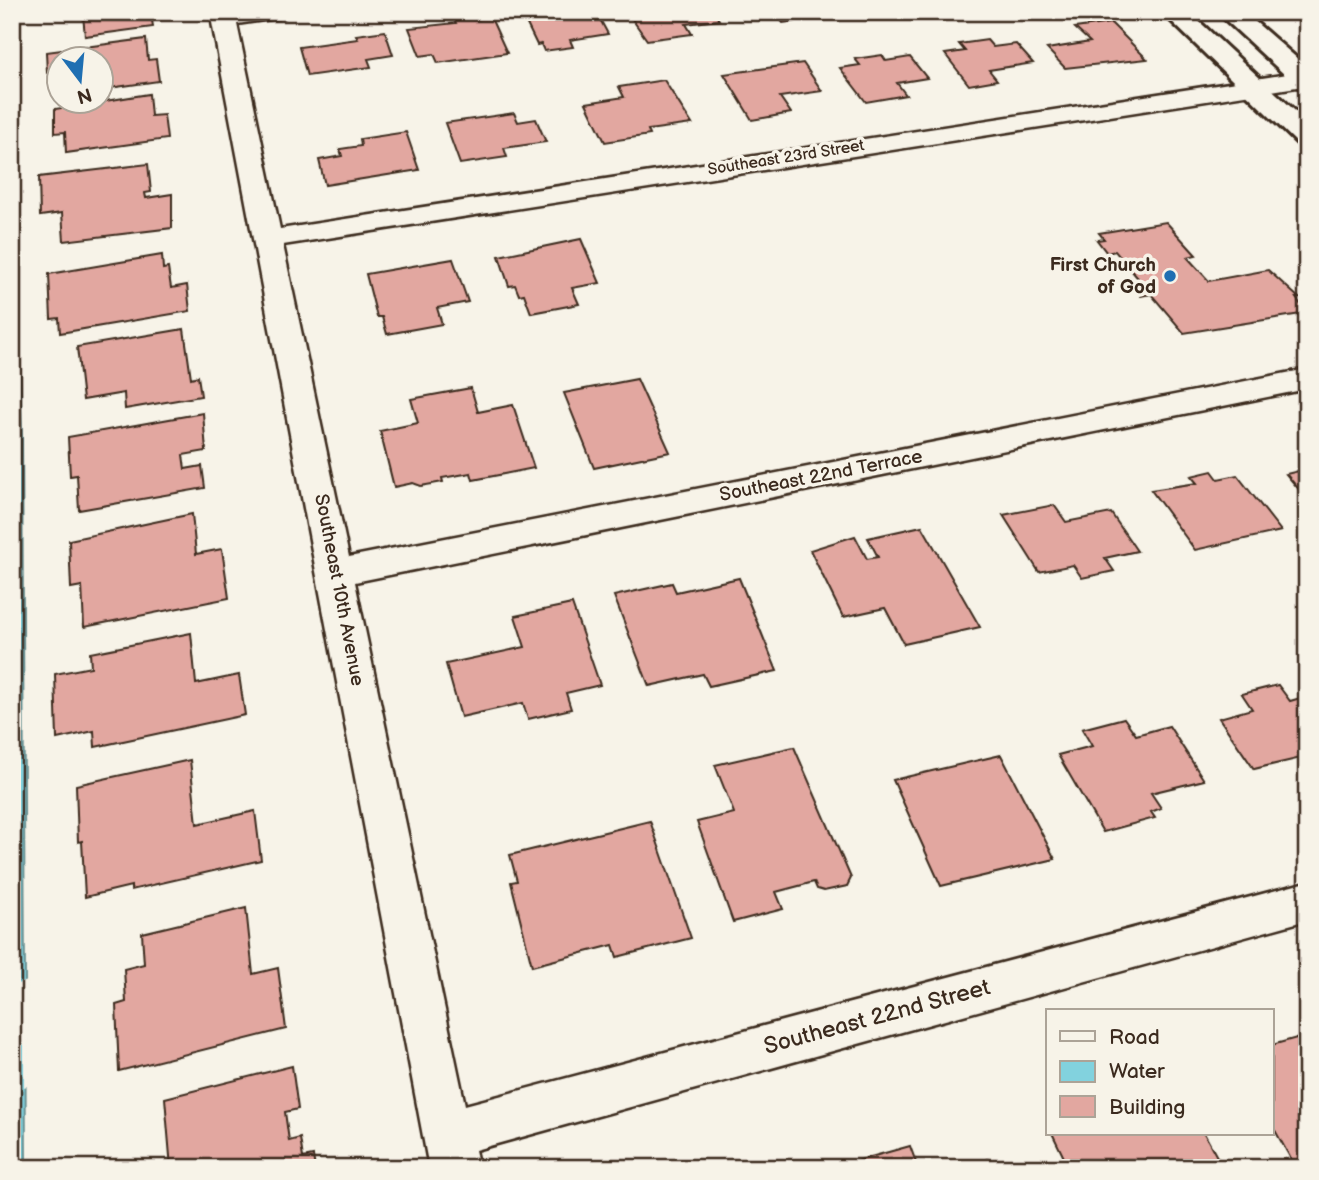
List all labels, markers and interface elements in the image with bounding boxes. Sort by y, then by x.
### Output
north arrow [46,46,116,116]
text: N [74,82,94,108]
street label: Southeast 23rd Street [706,136,866,180]
place label: First Church of God [1050,254,1156,299]
marker: First Church of God [1162,268,1178,284]
street label: Southeast 22nd Terrace [718,445,924,507]
street label: Southeast 10th Avenue [309,492,369,688]
street label: Southeast 22nd Street [761,973,993,1061]
legend [1046,1009,1274,1134]
text: Road [1109,1025,1160,1050]
text: Water [1109,1059,1165,1084]
text: Building [1109,1095,1185,1120]

